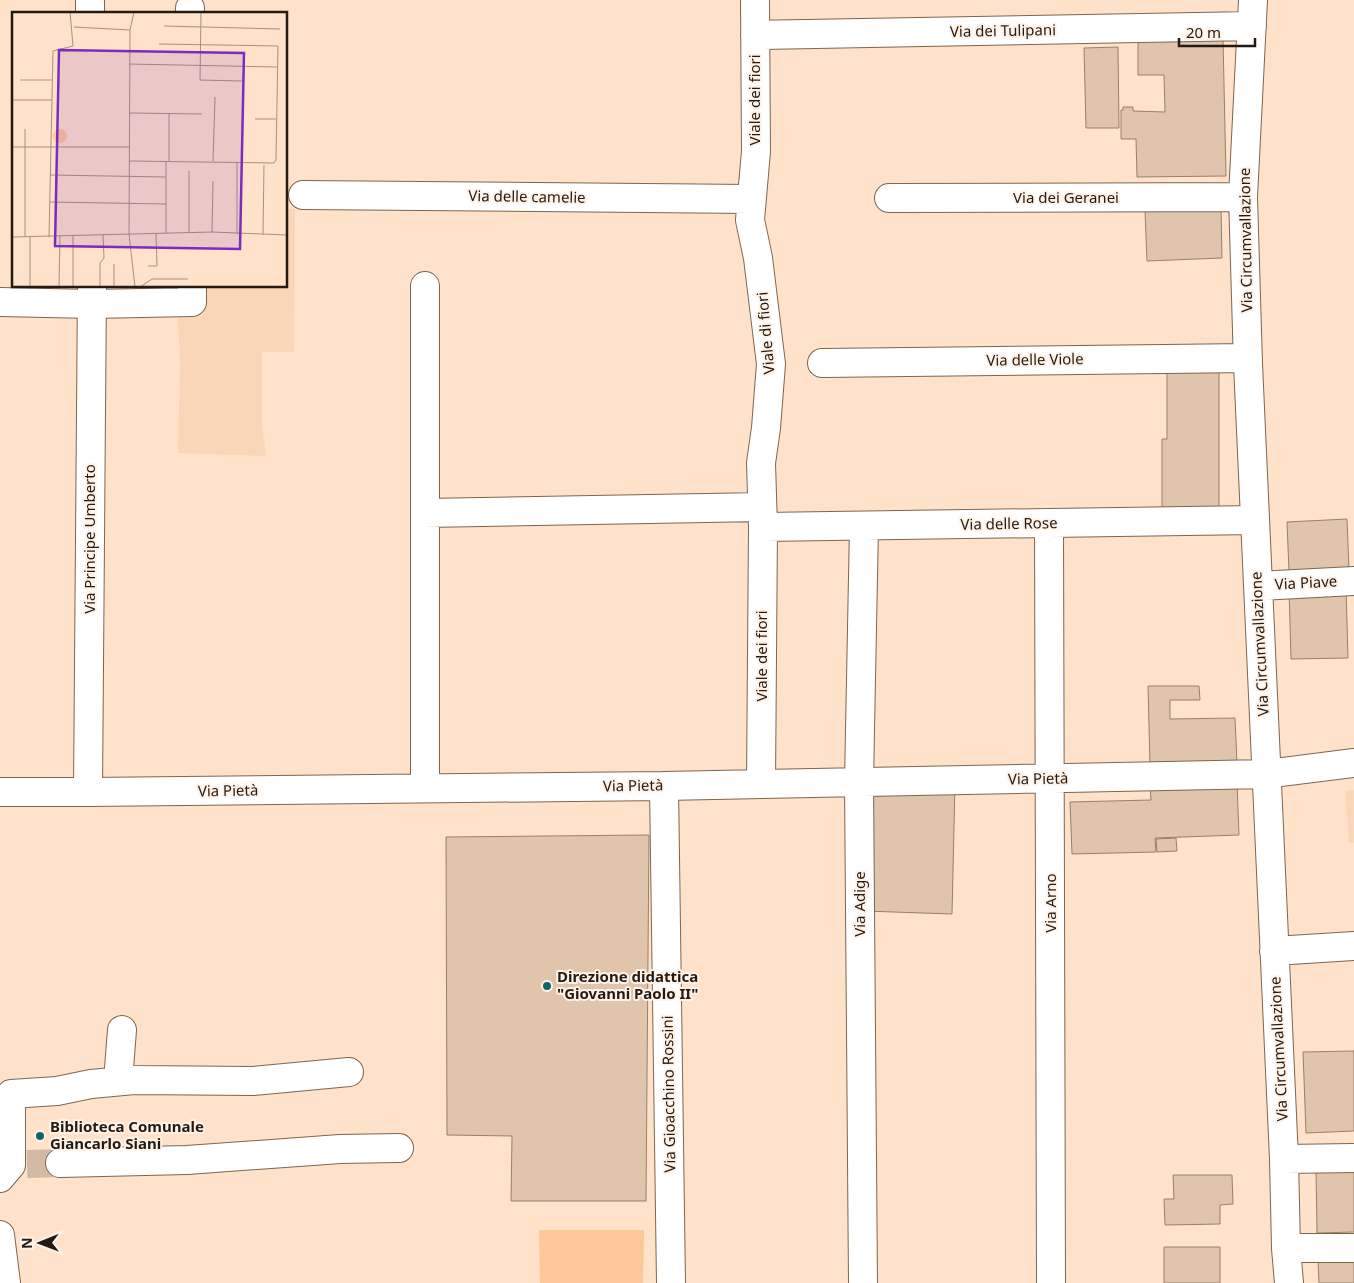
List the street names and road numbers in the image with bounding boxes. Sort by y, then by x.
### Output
street label: Via dei Tulipani [950,19,1056,41]
street label: Viale dei fiori [744,54,764,146]
street label: Via Circumvallazione [1234,167,1256,313]
street label: Via delle camelie [468,185,586,207]
street label: Via dei Geranei [1013,187,1119,207]
street label: Viale di fiori [751,291,779,375]
street label: Via delle Viole [986,348,1084,370]
street label: Via Principe Umberto [79,464,99,614]
street label: Via delle Rose [960,512,1058,534]
street label: Via Piave [1274,570,1338,594]
street label: Via Circumvallazione [1245,571,1273,717]
street label: Viale dei fiori [751,610,771,702]
street label: Via Pietà [1008,767,1068,789]
street label: Via Pietà [603,774,663,796]
street label: Via Pietà [198,779,258,801]
street label: Via Adige [849,871,869,937]
street label: Via Arno [1040,873,1060,933]
street label: Via Circumvallazione [1264,976,1292,1122]
street label: Via Gioacchino Rossini [657,1015,679,1173]

